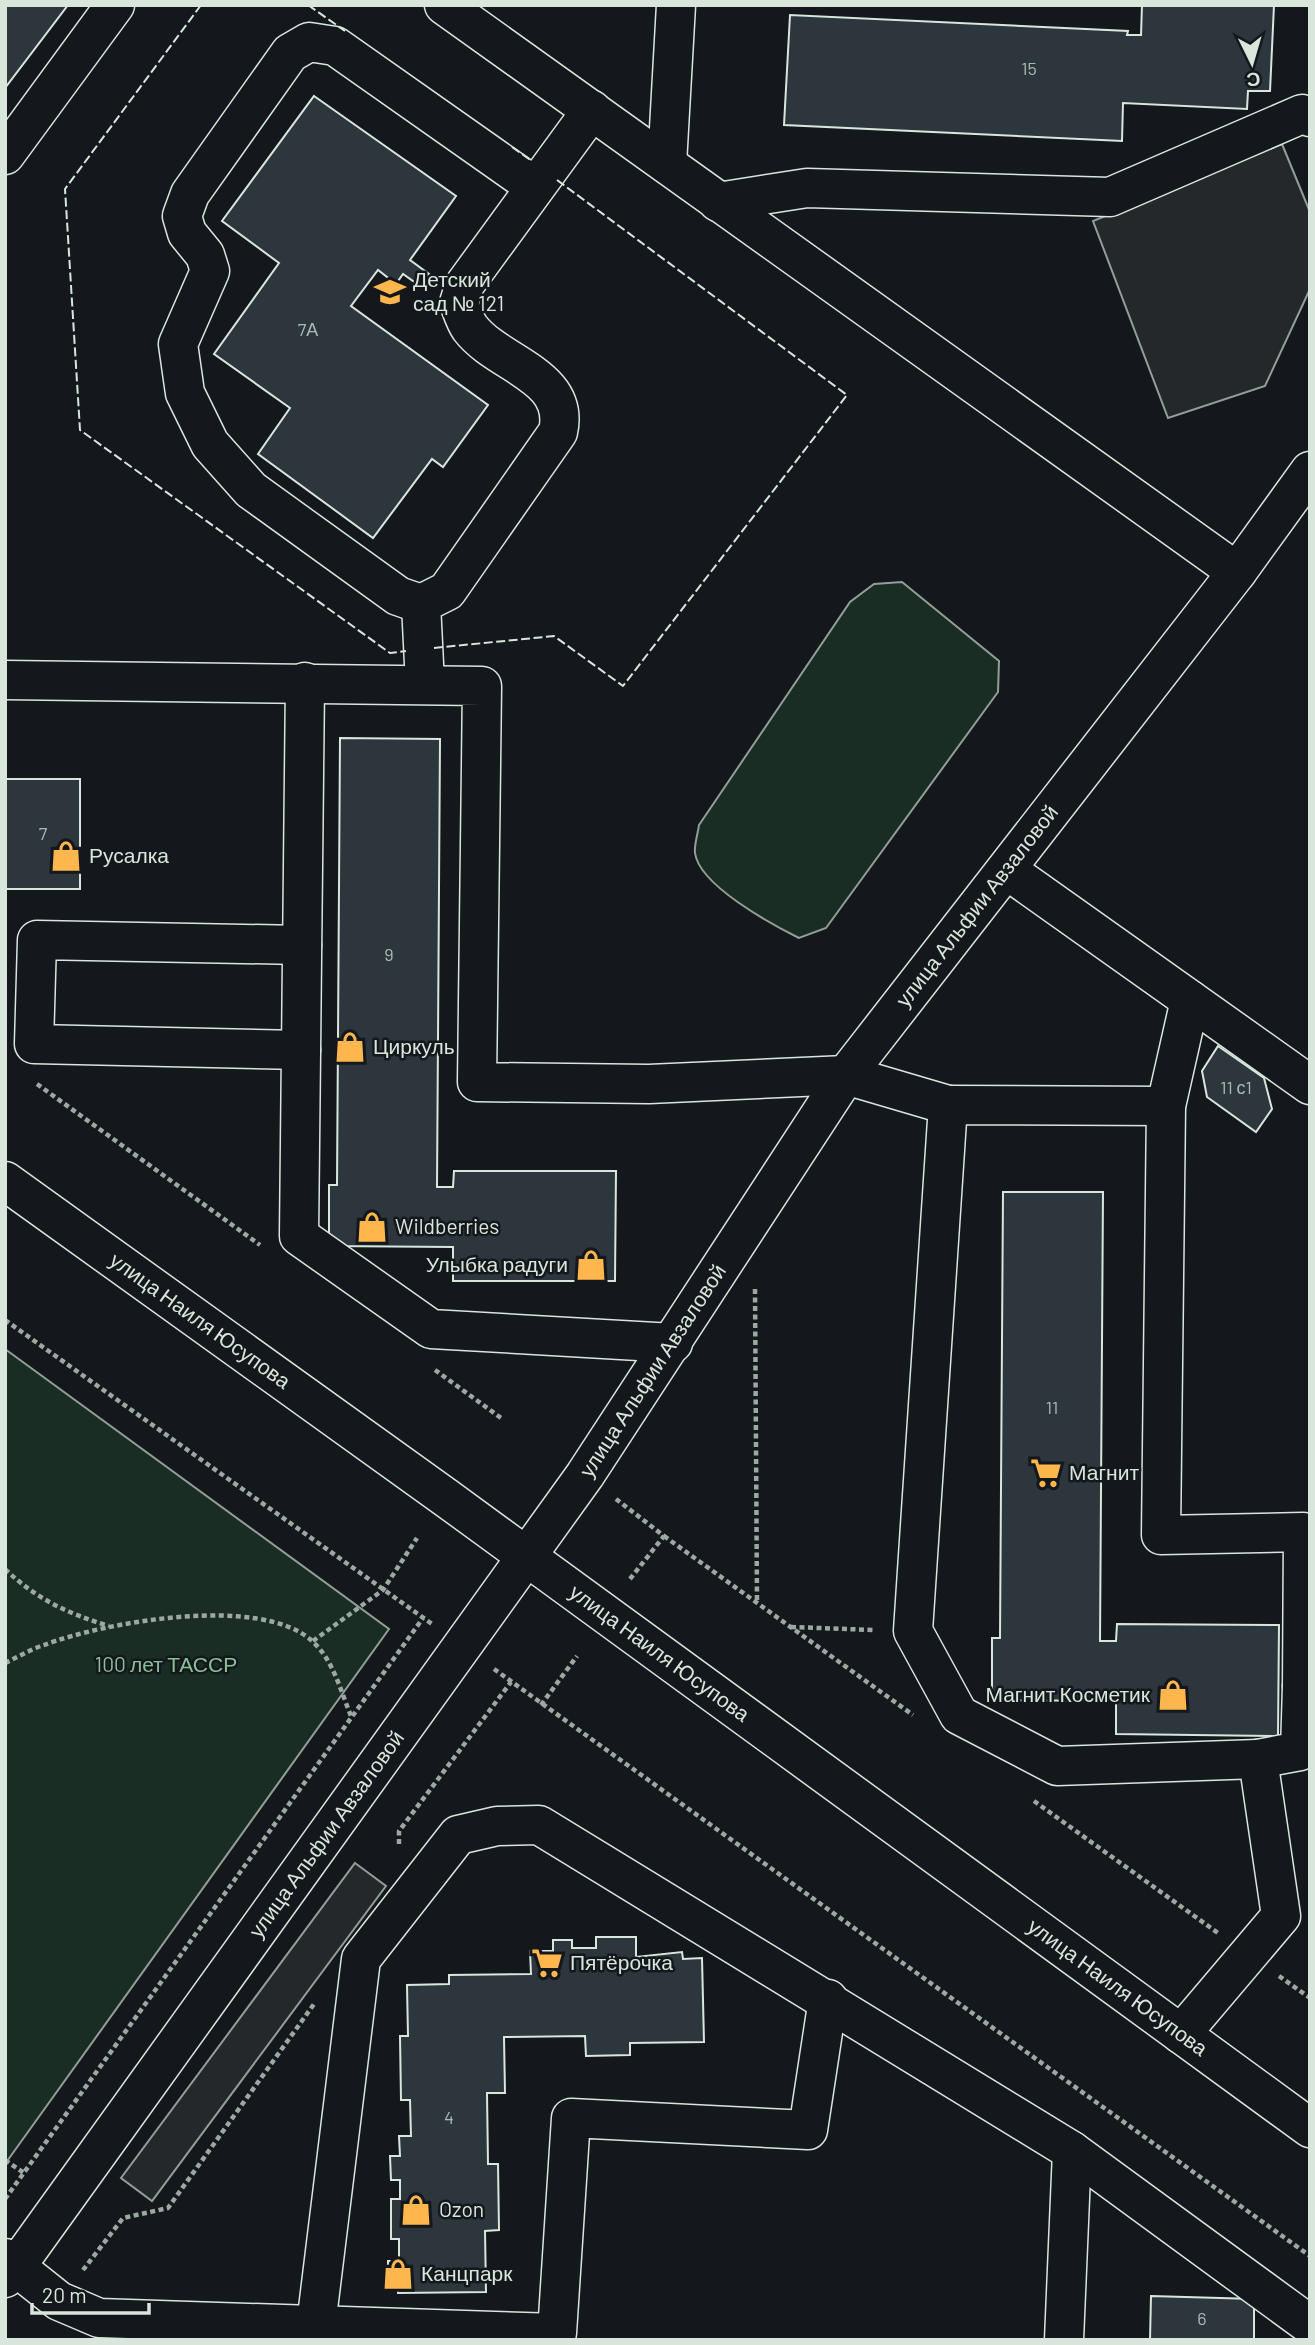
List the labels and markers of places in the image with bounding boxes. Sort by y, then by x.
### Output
place label: Детский сад № 121 [413,266,504,315]
school or university icon: Детский сад № 121 [373,275,407,309]
shop icon: Русалка [49,839,83,873]
place label: Русалка [89,842,169,867]
shop icon: Циркуль [333,1030,367,1064]
place label: Циркуль [373,1033,455,1058]
shop icon: Wildberries [355,1210,389,1244]
place label: Wildberries [395,1213,499,1238]
shop icon: Улыбка радуги [574,1248,608,1282]
place label: Улыбка радуги [426,1251,568,1276]
supermarket icon: Магнит [1029,1456,1063,1490]
place label: Магнит [1069,1459,1139,1484]
shop icon: Магнит Косметик [1156,1678,1190,1712]
place label: Магнит Косметик [985,1681,1151,1706]
supermarket icon: Пятёрочка [530,1946,564,1980]
place label: Пятёрочка [570,1949,673,1974]
shop icon: Ozon [399,2193,433,2227]
place label: Ozon [439,2196,484,2221]
shop icon: Канцпарк [381,2257,415,2291]
place label: Канцпарк [421,2260,513,2285]

